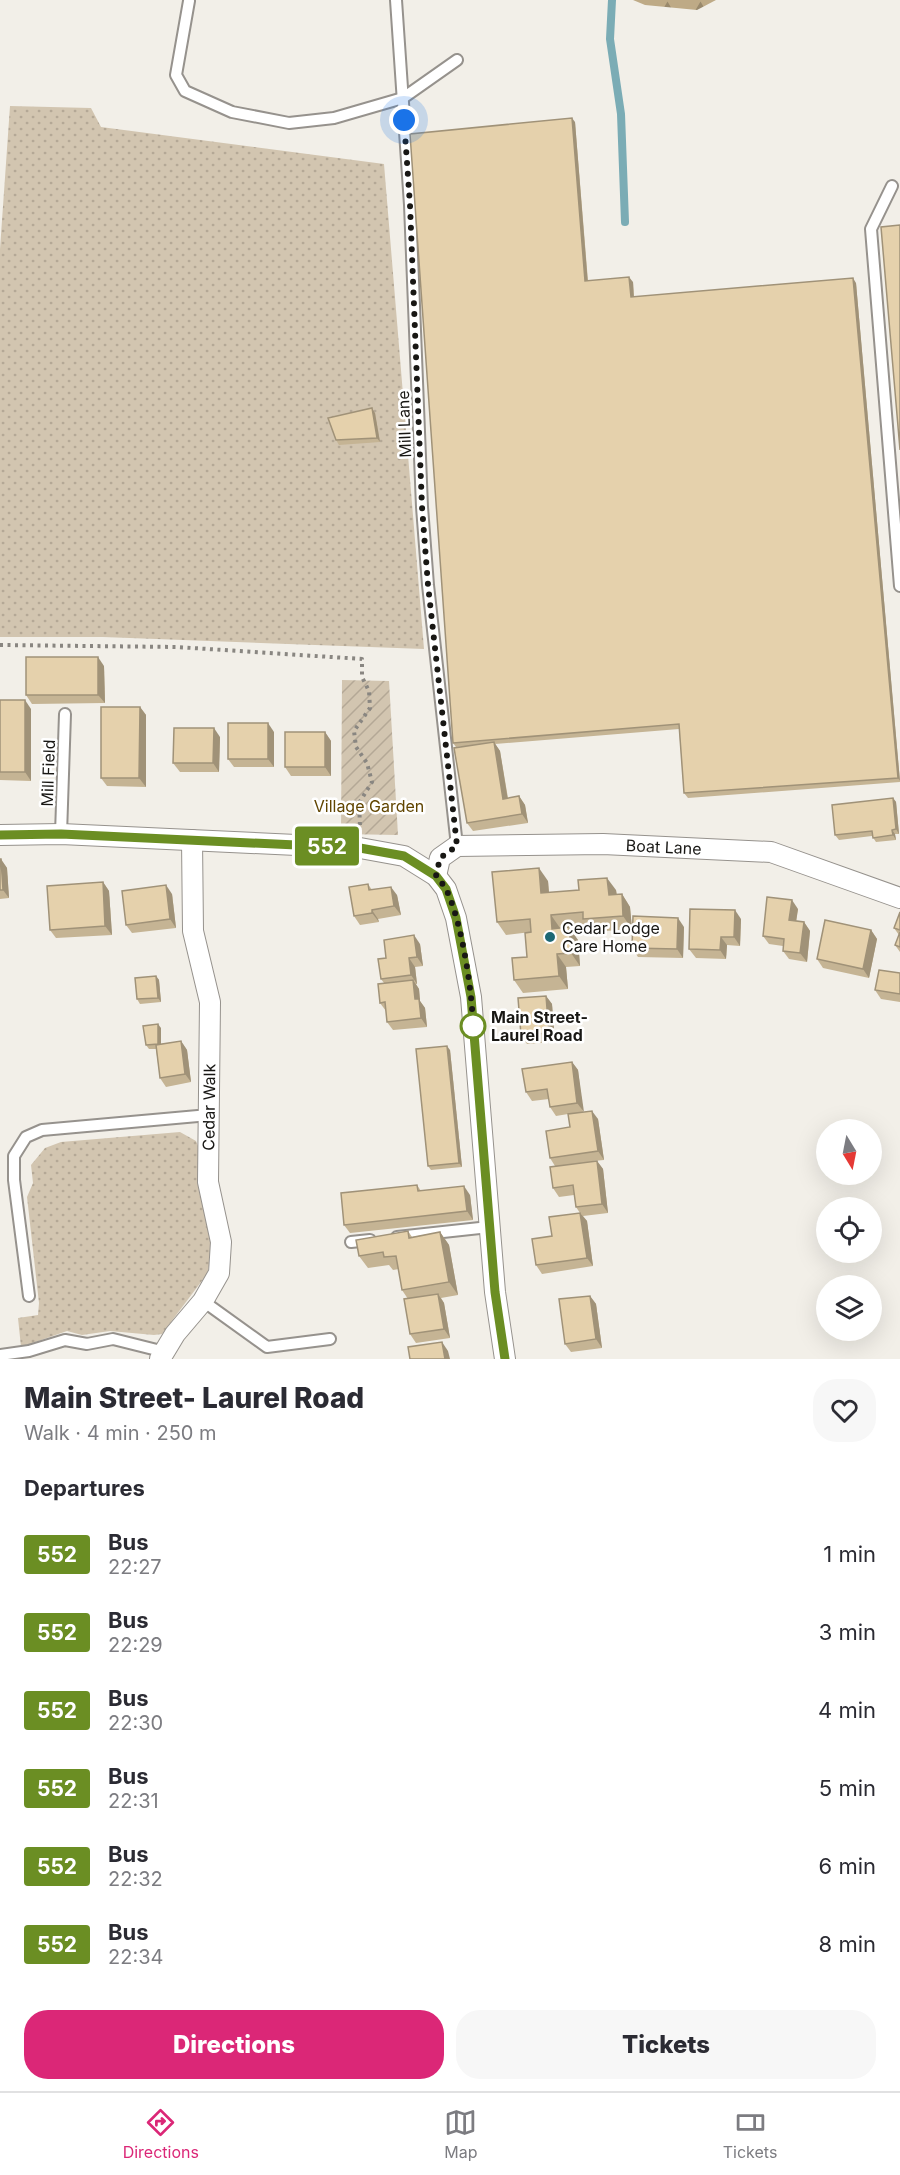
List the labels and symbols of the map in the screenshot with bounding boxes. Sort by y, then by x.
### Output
your location [389,105,419,135]
street label: Mill Lane [393,390,415,458]
street label: Mill Field [37,739,59,807]
park label: Village Garden [314,796,424,816]
line badge: 552 [292,826,362,866]
street label: Boat Lane [625,835,702,859]
place label: Cedar Lodge Care Home [562,918,660,956]
marker: Cedar Lodge Care Home [543,930,557,944]
place label: Main Street- Laurel Road [491,1007,588,1045]
marker: Main Street- Laurel Road [460,1013,486,1039]
street label: Cedar Walk [198,1063,219,1151]
north arrow [816,1119,882,1185]

